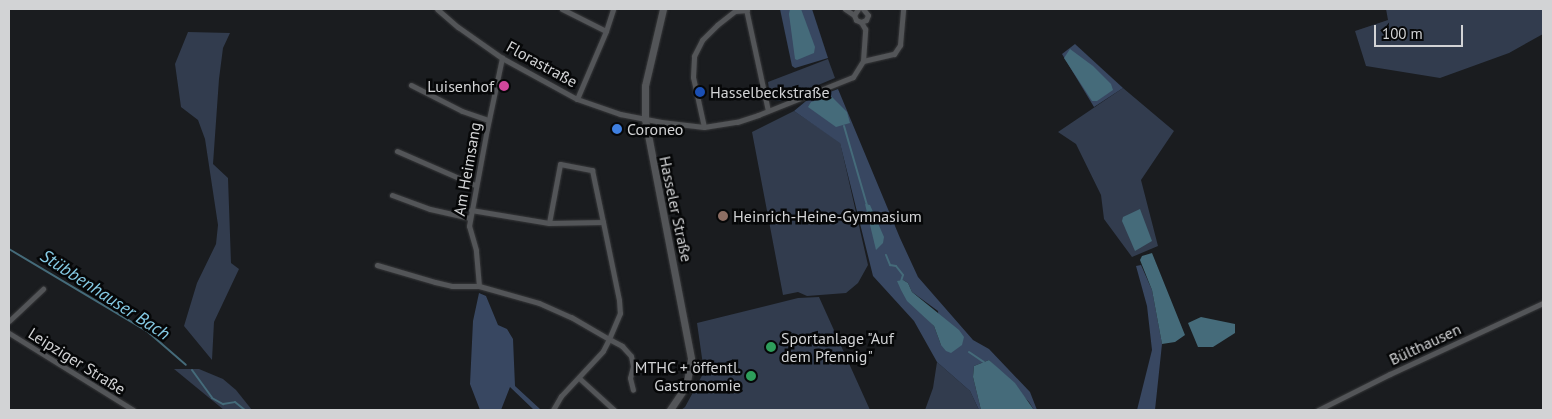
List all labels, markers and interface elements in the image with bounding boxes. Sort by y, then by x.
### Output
scale bar [1377,15,1466,47]
text: 100 m [1382,24,1423,43]
street label: Florastraße [503,37,581,91]
place label: Luisenhof [427,76,494,96]
marker: Luisenhof [498,80,510,92]
place label: Hasselbeckstraße [710,82,830,102]
marker: Hasselbeckstraße [694,86,706,98]
place label: Coroneo [627,119,683,139]
street label: Am Heimsang [449,121,485,217]
marker: Coroneo [611,123,623,135]
street label: Hasseler Straße [655,154,697,264]
place label: Heinrich-Heine-Gymnasium [733,206,922,226]
marker: Heinrich-Heine-Gymnasium [717,210,729,222]
water label: Stübbenhauser Bach [36,245,174,345]
street label: Bülthausen [1386,319,1464,369]
street label: Leipziger Straße [25,323,129,399]
place label: Sportanlage "Auf dem Pfennig" [781,328,895,366]
marker: Sportanlage "Auf dem Pfennig" [765,341,777,353]
place label: MTHC + öffentl. Gastronomie [634,357,741,395]
marker: MTHC + öffentl. Gastronomie [745,370,757,382]

